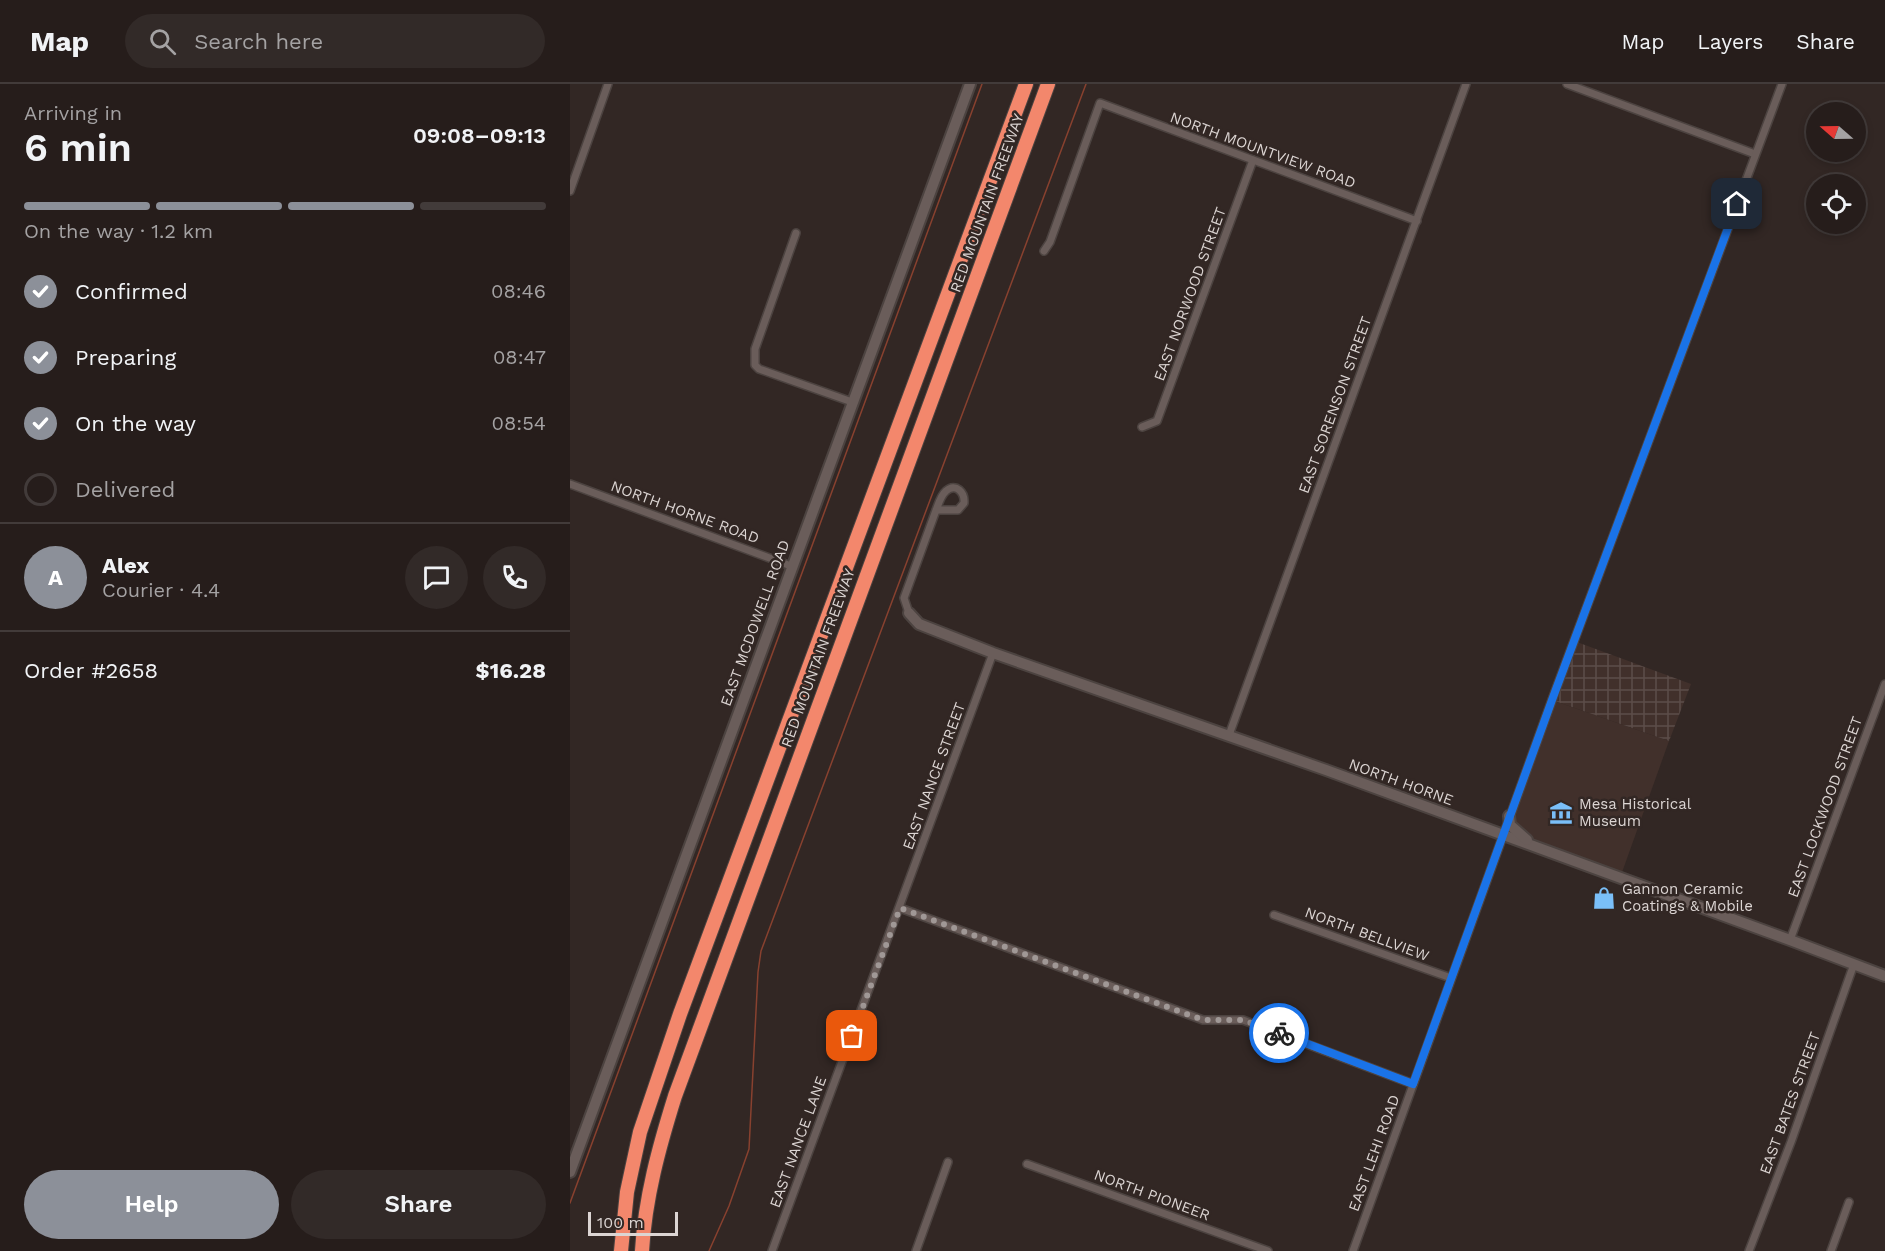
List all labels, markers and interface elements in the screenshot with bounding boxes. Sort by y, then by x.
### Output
search box [125,14,545,68]
text: Map [30,25,89,58]
icon: search [146,25,179,58]
text: Search here [194,29,323,54]
text: Map [1621,29,1664,54]
text: Layers [1697,29,1763,54]
text: Share [1796,29,1855,54]
text: Arriving in [24,101,122,125]
north arrow [1806,102,1866,162]
map controls [1806,102,1866,234]
street label: NORTH MOUNTVIEW ROAD [1168,108,1358,192]
street label: RED MOUNTAIN FREEWAY [946,111,1028,295]
text: 09:08–09:13 [413,123,546,148]
text: 6 min [24,125,132,170]
button: locate [1806,174,1866,234]
pin [1711,178,1762,229]
icon: home [1720,187,1753,220]
street label: EAST NORWOOD STREET [1150,205,1230,383]
text: On the way · 1.2 km [24,219,213,243]
icon: check [24,275,57,308]
text: Confirmed [75,279,188,304]
text: 08:46 [491,279,546,303]
street label: EAST SORENSON STREET [1295,314,1375,496]
icon: check [24,341,57,374]
text: Preparing [75,345,176,370]
text: 08:47 [493,345,546,369]
icon: check [24,407,57,440]
text: On the way [75,411,196,436]
text: 08:54 [491,411,546,435]
text: Delivered [75,477,175,502]
street label: NORTH HORNE ROAD [608,477,762,547]
street label: EAST MCDOWELL ROAD [717,537,793,709]
button: chat [405,546,468,609]
button: phone [483,546,546,609]
text: Alex [102,553,149,578]
text: A [48,565,63,590]
street label: RED MOUNTAIN FREEWAY [777,566,859,750]
text: Courier · 4.4 [102,578,220,602]
text: Order #2658 [24,658,158,683]
text: $16.28 [476,658,546,683]
street label: EAST NANCE STREET [899,700,969,852]
street label: EAST LOCKWOOD STREET [1784,714,1866,900]
street label: NORTH HORNE [1346,755,1456,809]
place label: Mesa Historical Museum [1579,795,1692,830]
museum icon: Mesa Historical Museum [1548,800,1574,826]
place label: Gannon Ceramic Coatings & Mobile [1622,880,1753,915]
shop icon: Gannon Ceramic Coatings & Mobile [1591,885,1617,911]
street label: NORTH BELLVIEW [1302,903,1432,965]
courier [1249,1003,1309,1063]
pin [826,1010,877,1061]
icon: bike [1263,1017,1296,1050]
icon: bag [835,1019,868,1052]
street label: EAST BATES STREET [1756,1029,1824,1177]
street label: EAST NANCE LANE [766,1074,830,1210]
street label: EAST LEHI ROAD [1345,1092,1403,1214]
street label: NORTH PIONEER [1092,1166,1212,1224]
button: Help [24,1170,279,1239]
button: Share [291,1170,546,1239]
scale bar [588,1209,678,1236]
text: 100 m [597,1213,644,1232]

